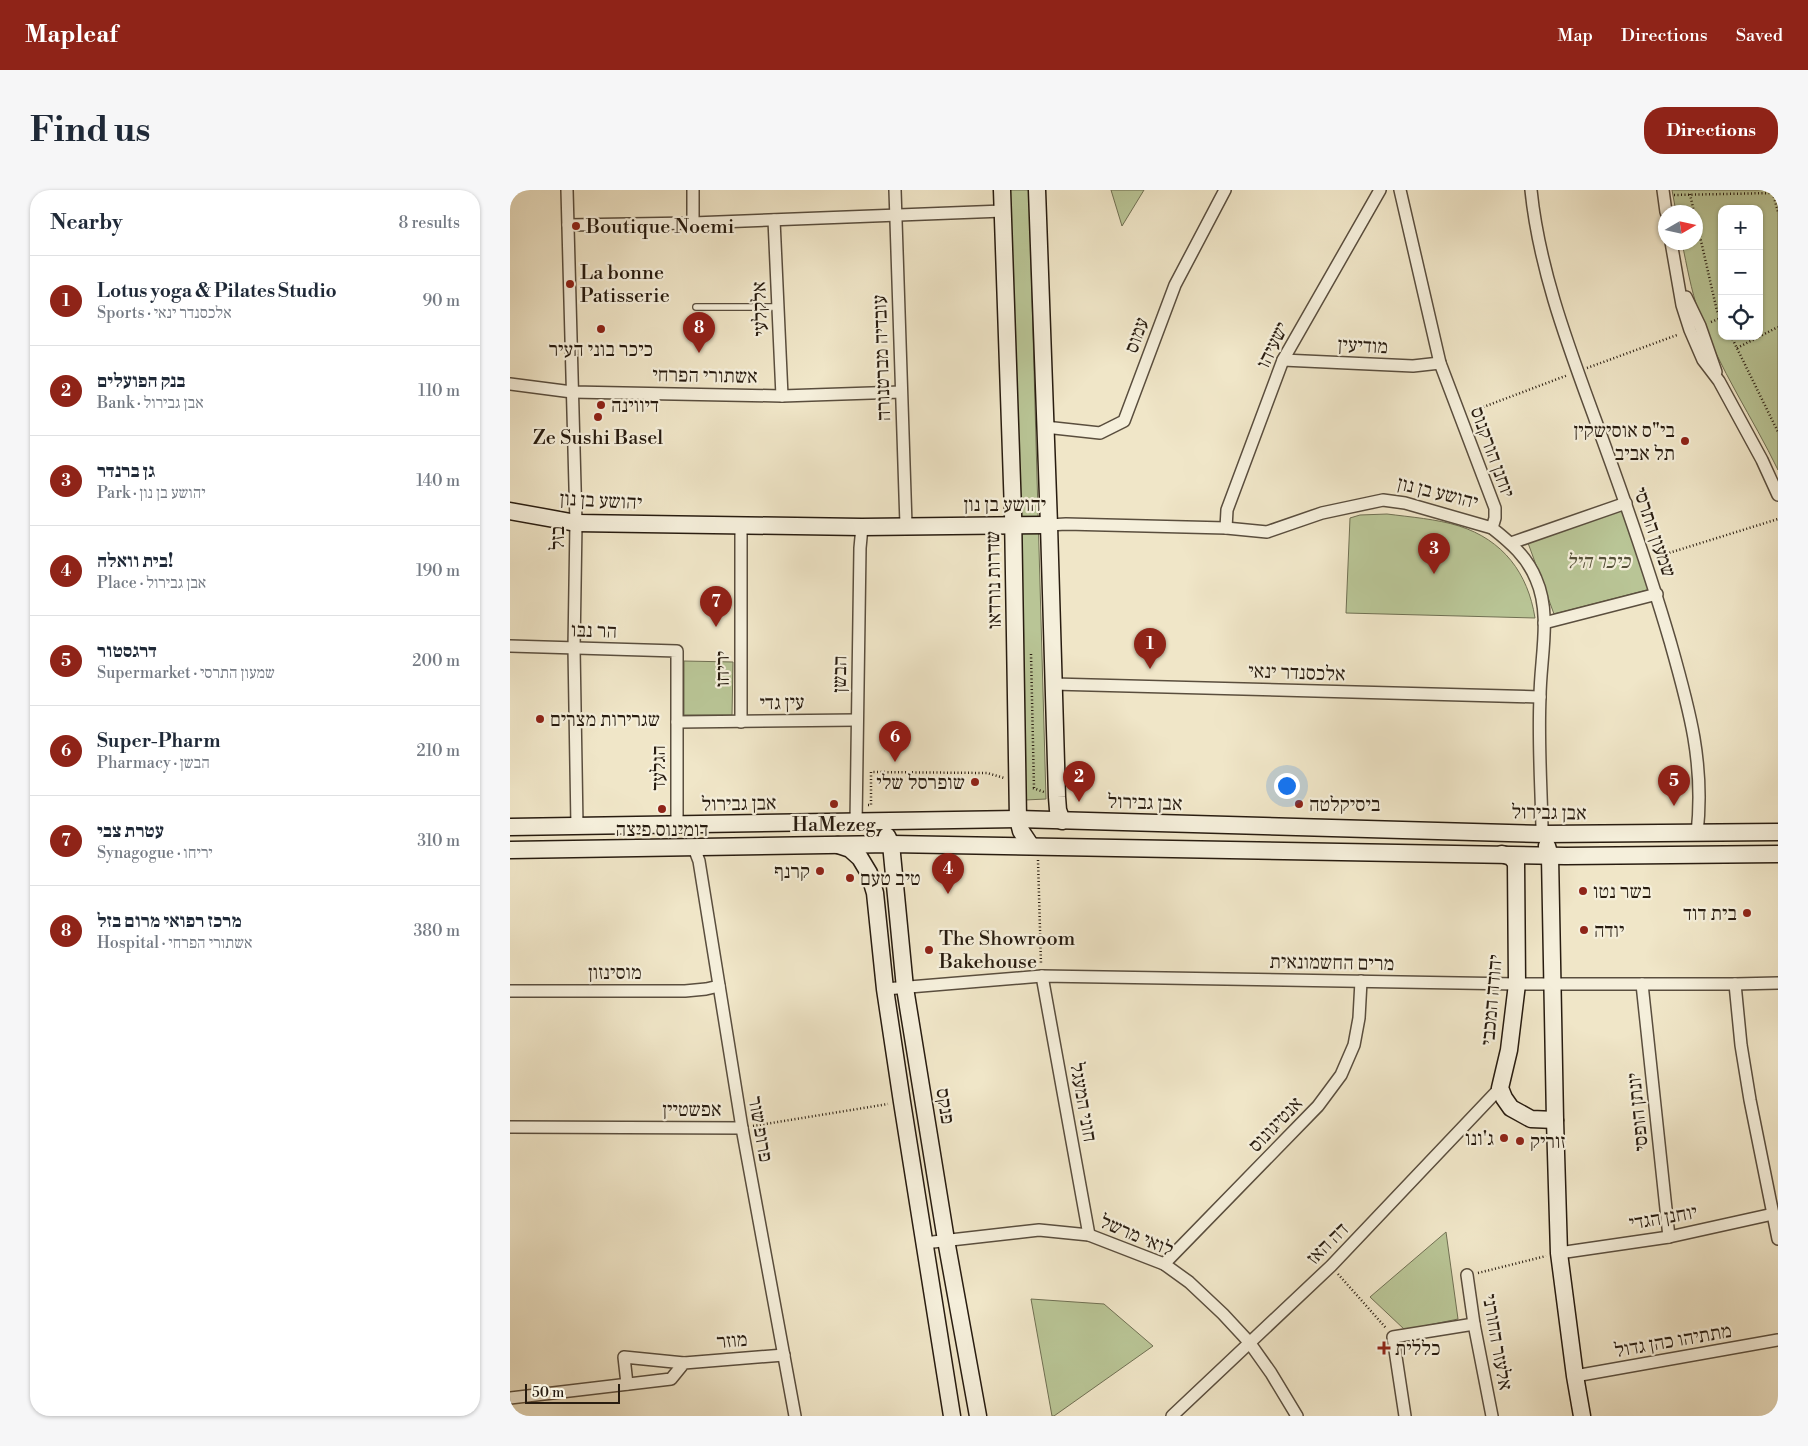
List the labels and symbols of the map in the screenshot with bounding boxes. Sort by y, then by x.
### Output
north arrow [1658,205,1703,250]
place label: Boutique Noemi [585,215,735,240]
marker: Boutique Noemi [570,220,582,232]
place label: La bonne Patisserie [580,261,670,309]
marker: La bonne Patisserie [564,278,576,290]
street label: אלקלעי [747,281,774,337]
street label: עובדיה מברטנורה [868,294,897,422]
pin: 8 [683,312,715,353]
street label: עמוס [1120,314,1155,357]
street label: ישעיהו [1251,318,1295,373]
marker: כיכר בוני העיר [595,323,607,335]
street label: מודיעין [1337,333,1389,360]
place label: כיכר בוני העיר [549,338,653,363]
street label: אשתורי הפרחי [652,363,758,390]
place label: דיווינה [611,394,659,419]
marker: דיווינה [595,399,607,411]
street label: יוחנן הורקנוס [1464,404,1520,501]
marker: Ze Sushi Basel [592,411,604,423]
place label: בי"ס אוסישקין תל אביב [1574,419,1675,467]
place label: Ze Sushi Basel [533,426,663,451]
marker: בי"ס אוסישקין תל אביב [1679,435,1691,447]
street label: יהושע בן נון [1395,471,1481,516]
street label: שמעון התרסי [1626,484,1681,581]
street label: יהושע בן נון [559,487,643,516]
street label: יהושע בן נון [964,493,1046,518]
street label: בזל [546,526,571,550]
street label: שדרות נורדאו [981,531,1008,629]
pin: 3 [1418,533,1450,574]
park label: כיכר היל [1566,550,1631,575]
pin: 7 [700,586,732,627]
street label: הר נבו [570,618,617,645]
pin: 1 [1134,628,1166,669]
street label: יריחו [711,651,736,687]
street label: הבשן [828,655,853,693]
street label: אלכסנדר ינאי [1248,659,1346,688]
street label: עין גדי [759,691,805,716]
place label: שגרירות מצרים [550,708,660,733]
marker: שגרירות מצרים [534,713,546,725]
pin: 6 [879,721,911,762]
street label: הגלעד [647,745,672,791]
pin: 2 [1063,761,1095,802]
pin: 5 [1658,765,1690,806]
place label: שופרסל שלי [876,771,965,796]
your location [1274,773,1300,799]
marker: שופרסל שלי [969,776,981,788]
street label: אבן גבירול [1107,790,1183,817]
street label: אבן גבירול [701,791,777,818]
place label: ביסיקלטה [1309,793,1381,818]
marker: HaMezeg [828,798,840,810]
marker: ביסיקלטה [1293,798,1305,810]
street label: אבן גבירול [1511,800,1587,827]
marker: דומינוס פיצה [656,803,668,815]
place label: HaMezeg [792,813,877,838]
place label: דומינוס פיצה [616,818,708,843]
pin: 4 [932,853,964,894]
place label: קרנף [774,860,810,885]
marker: קרנף [814,865,826,877]
place label: טיב טעם [860,867,921,892]
marker: טיב טעם [844,872,856,884]
place label: בשר נטו [1593,880,1651,905]
marker: בשר נטו [1577,885,1589,897]
place label: בית דוד [1683,902,1737,927]
marker: בית דוד [1741,907,1753,919]
place label: יודה [1594,919,1624,944]
marker: יודה [1578,924,1590,936]
place label: The Showroom Bakehouse [938,927,1076,975]
marker: The Showroom Bakehouse [923,944,935,956]
street label: מרים החשמונאית [1269,950,1394,977]
street label: יהודה המכבי [1476,954,1509,1047]
street label: מוסינזון [588,961,642,986]
street label: חוני המעגל [1063,1061,1102,1144]
street label: יונתן הופסי [1622,1071,1655,1152]
street label: פנקס [929,1086,960,1126]
street label: אנטיגונוס [1244,1092,1309,1158]
street label: פרופ שור [741,1094,778,1164]
street label: אפשטיין [662,1098,722,1123]
place label: ג'ונו [1465,1127,1494,1152]
place label: זוריק [1530,1130,1566,1155]
marker: ג'ונו [1498,1132,1510,1144]
marker: זוריק [1514,1135,1526,1147]
street label: יוחנן הגדי [1627,1200,1699,1237]
street label: לואי מרשל [1096,1210,1177,1263]
street label: דה האז [1302,1218,1355,1271]
street label: אלעזר החורני [1476,1292,1517,1392]
street label: מתתיהו כהן גדול [1613,1319,1734,1364]
street label: מוזר [716,1328,749,1355]
place label: כללית [1395,1337,1441,1362]
marker: כללית [1377,1341,1391,1355]
scale bar [525,1381,620,1404]

